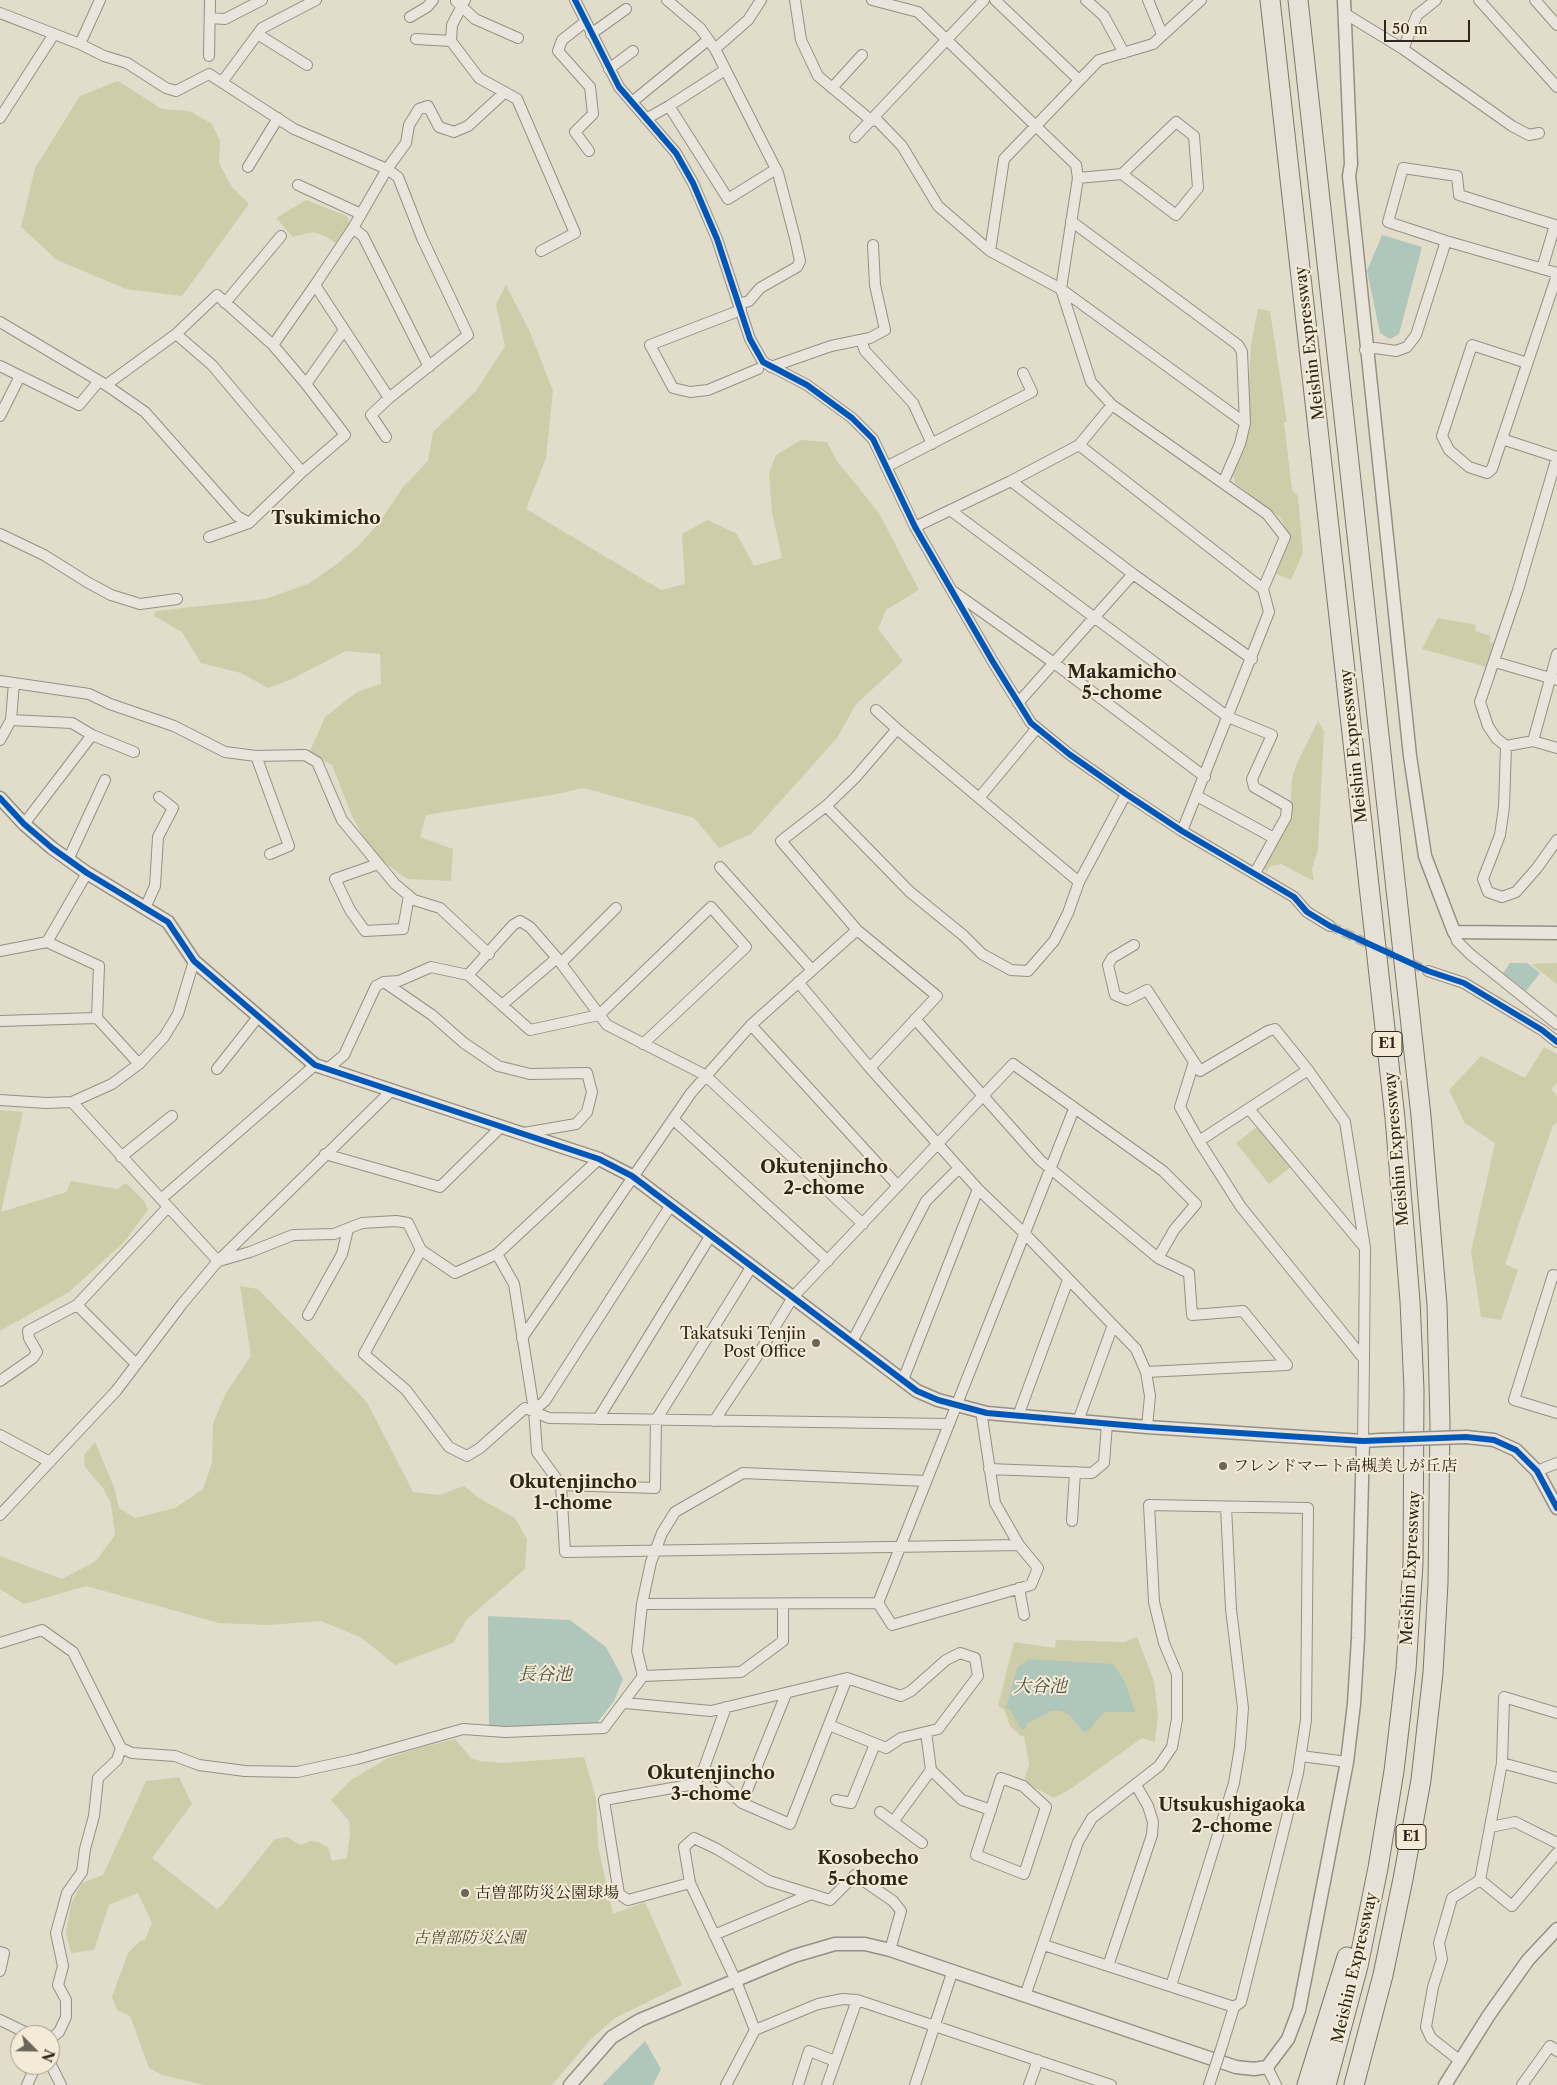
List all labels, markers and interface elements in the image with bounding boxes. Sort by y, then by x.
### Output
scale bar [1387,10,1473,42]
text: 50 m [1392,19,1428,38]
street label: Meishin Expressway [1291,265,1329,421]
district label: Tsukimicho [271,508,381,530]
district label: Makamicho 5-chome [1067,662,1177,704]
street label: Meishin Expressway [1336,668,1372,824]
road number: E1 [1372,1032,1402,1056]
street label: Meishin Expressway [1381,1071,1413,1227]
district label: Okutenjincho 2-chome [760,1157,888,1200]
place label: Takatsuki Tenjin Post Office [680,1324,806,1362]
marker: Takatsuki Tenjin Post Office [810,1337,822,1349]
place label: フレンドマート高槻美しが丘店 [1233,1456,1457,1476]
marker: フレンドマート高槻美しが丘店 [1217,1460,1229,1472]
district label: Okutenjincho 1-chome [509,1472,637,1515]
street label: Meishin Expressway [1397,1490,1425,1646]
water label: 長谷池 [518,1664,572,1686]
water label: 大谷池 [1013,1676,1067,1698]
district label: Okutenjincho 3-chome [647,1763,775,1806]
district label: Utsukushigaoka 2-chome [1159,1795,1305,1838]
road number: E1 [1396,1824,1426,1850]
district label: Kosobecho 5-chome [817,1848,919,1890]
place label: 古曽部防災公園球場 [475,1883,619,1903]
marker: 古曽部防災公園球場 [459,1887,471,1899]
street label: Meishin Expressway [1328,1890,1382,2046]
park label: 古曽部防災公園 [413,1928,525,1948]
north arrow [10,2025,60,2075]
text: N [37,2046,59,2065]

